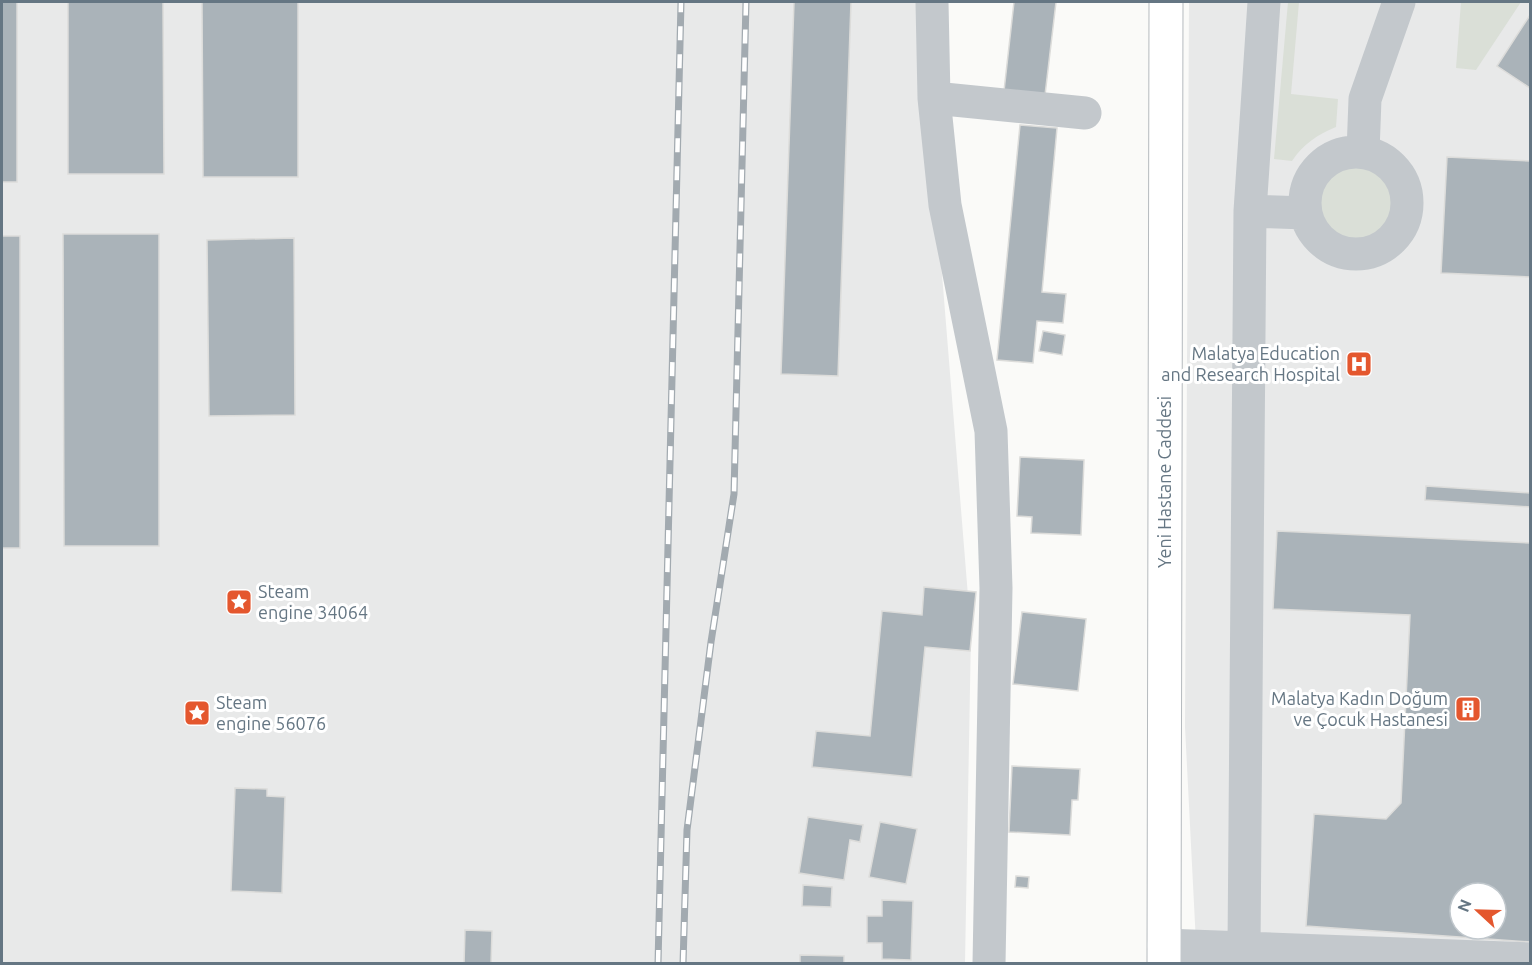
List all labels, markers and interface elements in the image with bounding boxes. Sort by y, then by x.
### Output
place label: Malatya Education and Research Hospital [1161,343,1340,384]
hospital icon: Malatya Education and Research Hospital [1344,349,1374,379]
street label: Yeni Hastane Caddesi [1154,396,1174,568]
place label: Steam engine 34064 [258,581,368,622]
place icon: Steam engine 34064 [224,587,254,617]
place label: Malatya Kadın Doğum ve Çocuk Hastanesi [1271,688,1448,729]
place label: Steam engine 56076 [216,692,326,733]
building icon: Malatya Kadın Doğum ve Çocuk Hastanesi [1453,694,1483,724]
place icon: Steam engine 56076 [182,698,212,728]
north arrow [1448,881,1508,941]
text: N [1454,896,1475,914]

